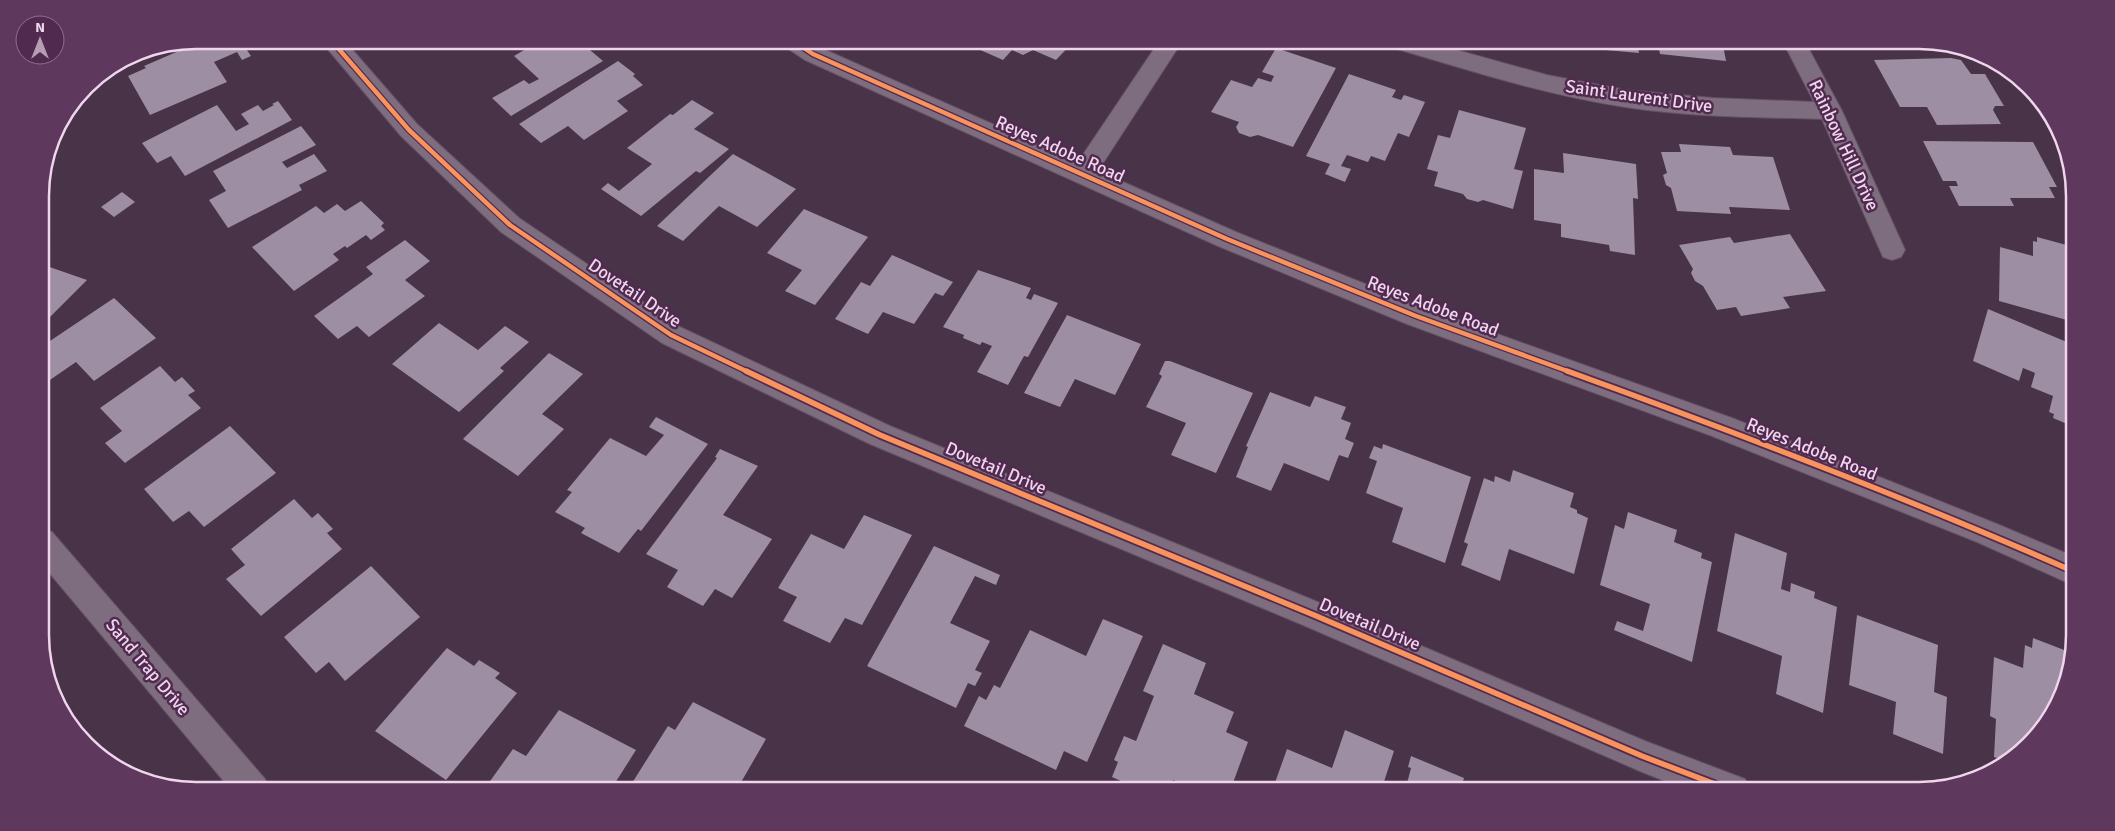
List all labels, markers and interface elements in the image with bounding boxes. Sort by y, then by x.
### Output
north arrow [15,15,65,65]
text: N [35,19,45,36]
street label: Saint Laurent Drive [1564,75,1714,117]
street label: Rainbow Hill Drive [1804,76,1884,214]
street label: Reyes Adobe Road [992,111,1128,187]
street label: Dovetail Drive [584,254,686,332]
street label: Reyes Adobe Road [1364,271,1502,341]
street label: Reyes Adobe Road [1743,413,1881,485]
street label: Dovetail Drive [942,437,1050,499]
street label: Dovetail Drive [1316,593,1424,655]
street label: Sand Trap Drive [101,614,195,720]

